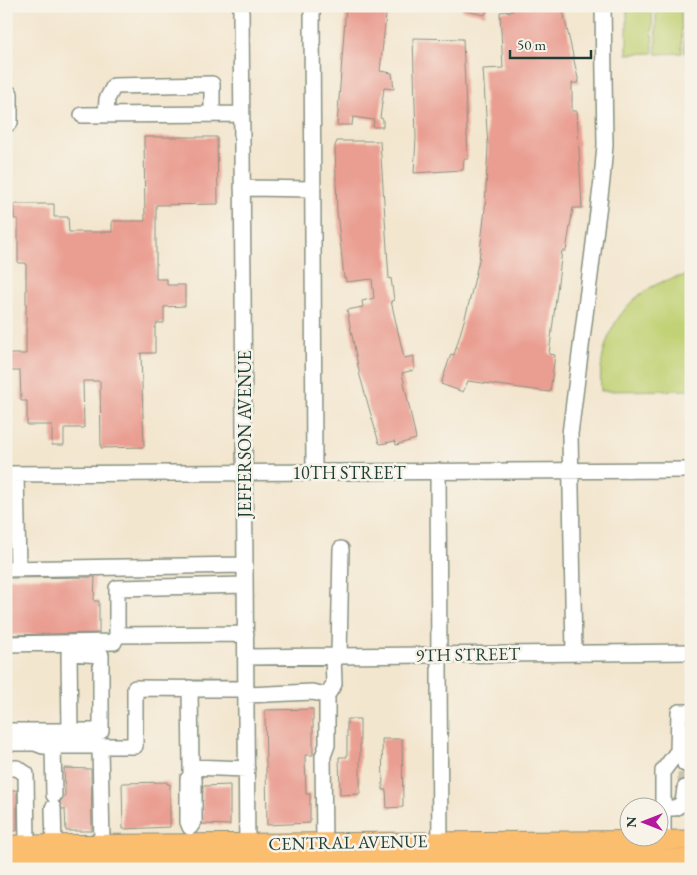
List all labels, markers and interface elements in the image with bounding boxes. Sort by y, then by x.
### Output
scale bar [510,28,591,60]
text: 50 m [517,35,546,54]
street label: JEFFERSON AVENUE [233,350,256,520]
street label: 10TH STREET [292,461,407,484]
street label: 9TH STREET [416,642,521,666]
north arrow [620,798,670,848]
text: N [622,816,640,828]
street label: CENTRAL AVENUE [268,829,428,855]

